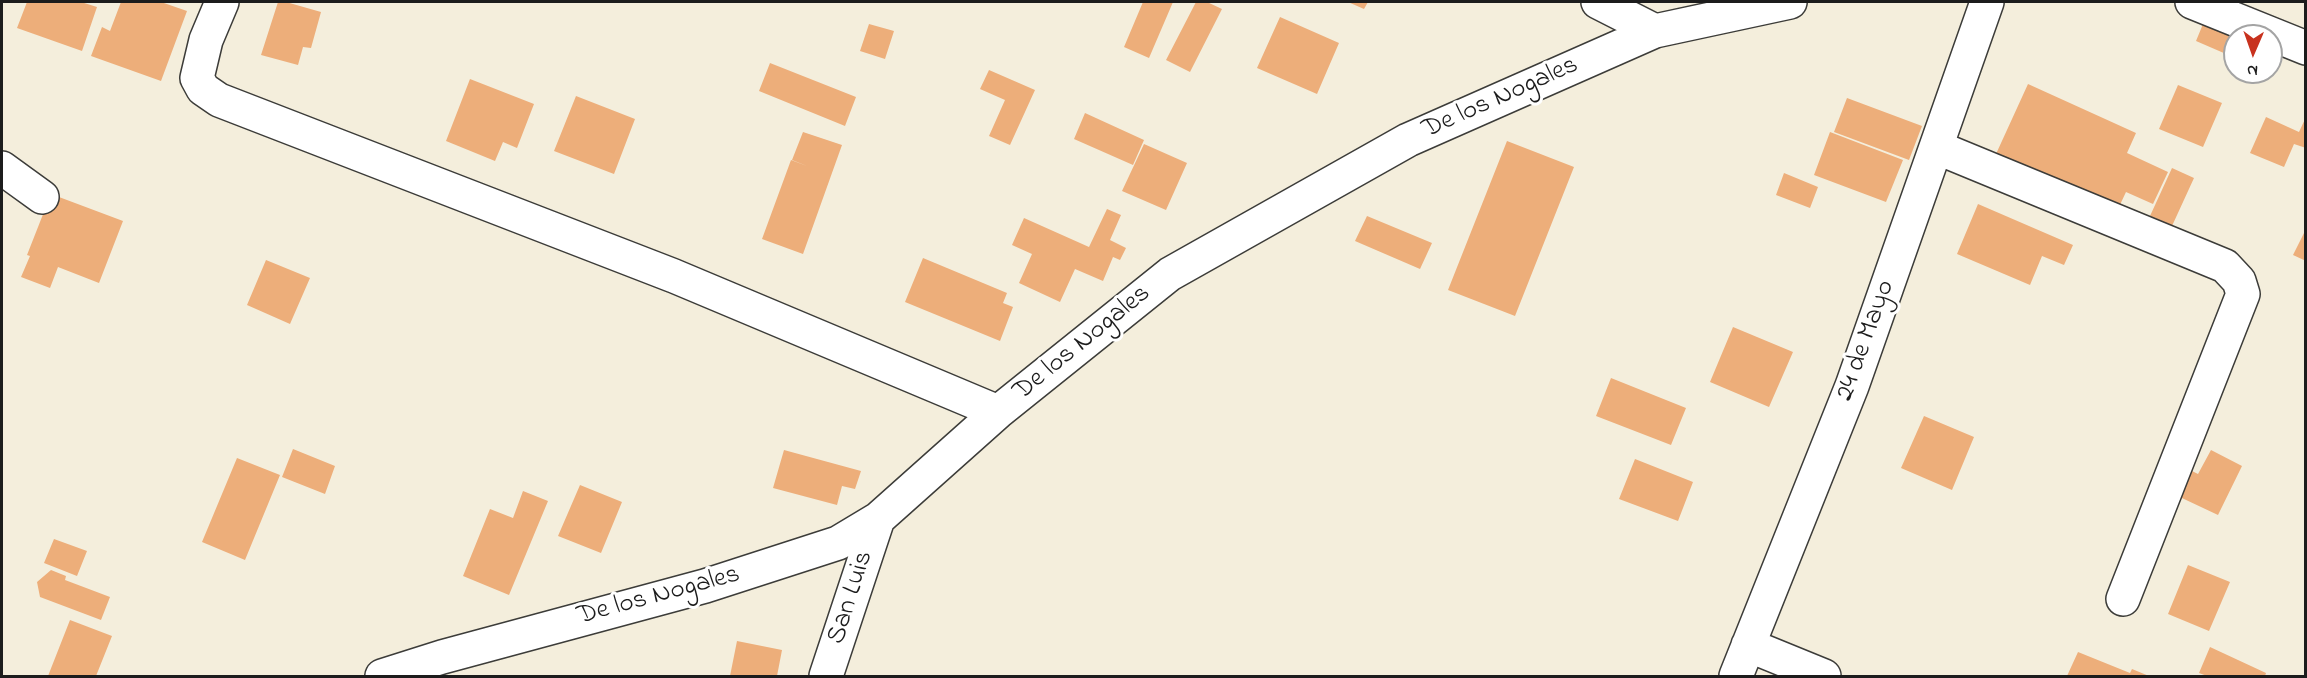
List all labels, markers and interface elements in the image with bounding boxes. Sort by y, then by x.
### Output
north arrow [2223,24,2283,84]
street label: De los Nogales [1418,50,1584,148]
text: N [2247,58,2258,82]
street label: 24 de Mayo [1830,276,1904,406]
street label: De los Nogales [1008,279,1158,409]
street label: San Luis [822,547,882,649]
street label: De los Nogales [574,560,744,634]

